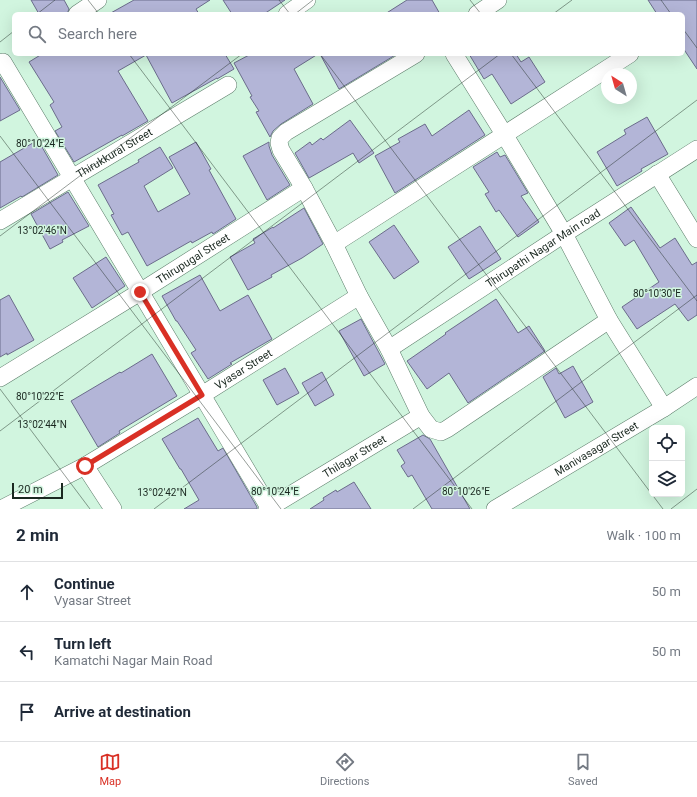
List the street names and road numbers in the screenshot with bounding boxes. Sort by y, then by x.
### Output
street label: Thirukkural Street [74,125,155,181]
street label: Thirupathi Nagar Main road [483,207,603,291]
street label: Thirupugal Street [154,231,233,287]
street label: Vyasar Street [212,346,275,392]
street label: Manivasagar Street [552,419,641,479]
street label: Thilagar Street [321,432,389,481]

